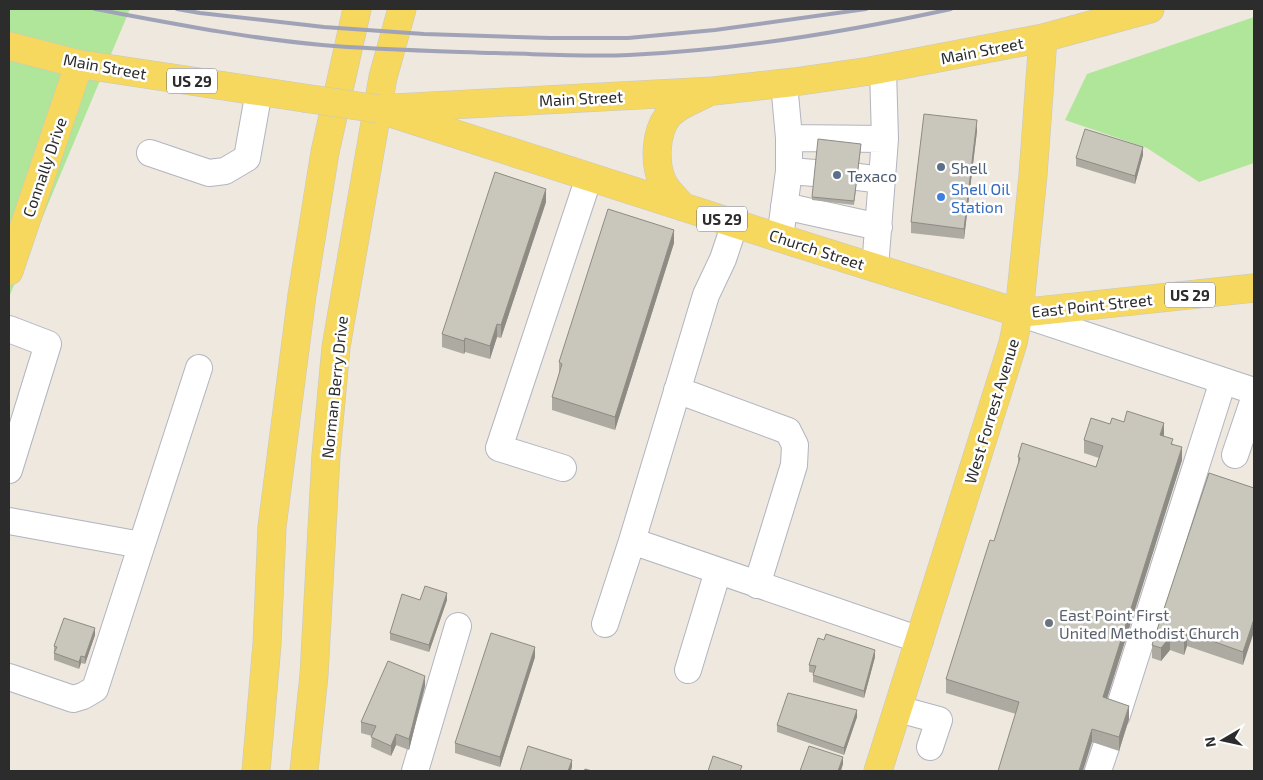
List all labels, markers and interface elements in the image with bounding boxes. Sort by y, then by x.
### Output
street label: Main Street [939,33,1025,67]
street label: Main Street [62,49,148,83]
road number: US 29 [167,68,217,94]
street label: Main Street [538,86,624,110]
street label: Connally Drive [18,115,70,219]
place label: Shell [951,158,988,177]
marker: Shell [935,161,947,173]
place label: Texaco [847,166,897,185]
marker: Texaco [831,169,843,181]
place label: Shell Oil Station [951,179,1010,216]
marker: Shell Oil Station [935,191,947,203]
road number: US 29 [697,206,747,232]
street label: Church Street [767,225,867,273]
road number: US 29 [1165,282,1215,308]
street label: East Point Street [1031,289,1153,321]
street label: Norman Berry Drive [317,315,351,459]
street label: West Forrest Avenue [960,336,1022,486]
place label: East Point First United Methodist Church [1059,605,1239,642]
marker: East Point First United Methodist Church [1043,617,1055,629]
north arrow [1198,715,1248,765]
text: N [1200,736,1219,748]

